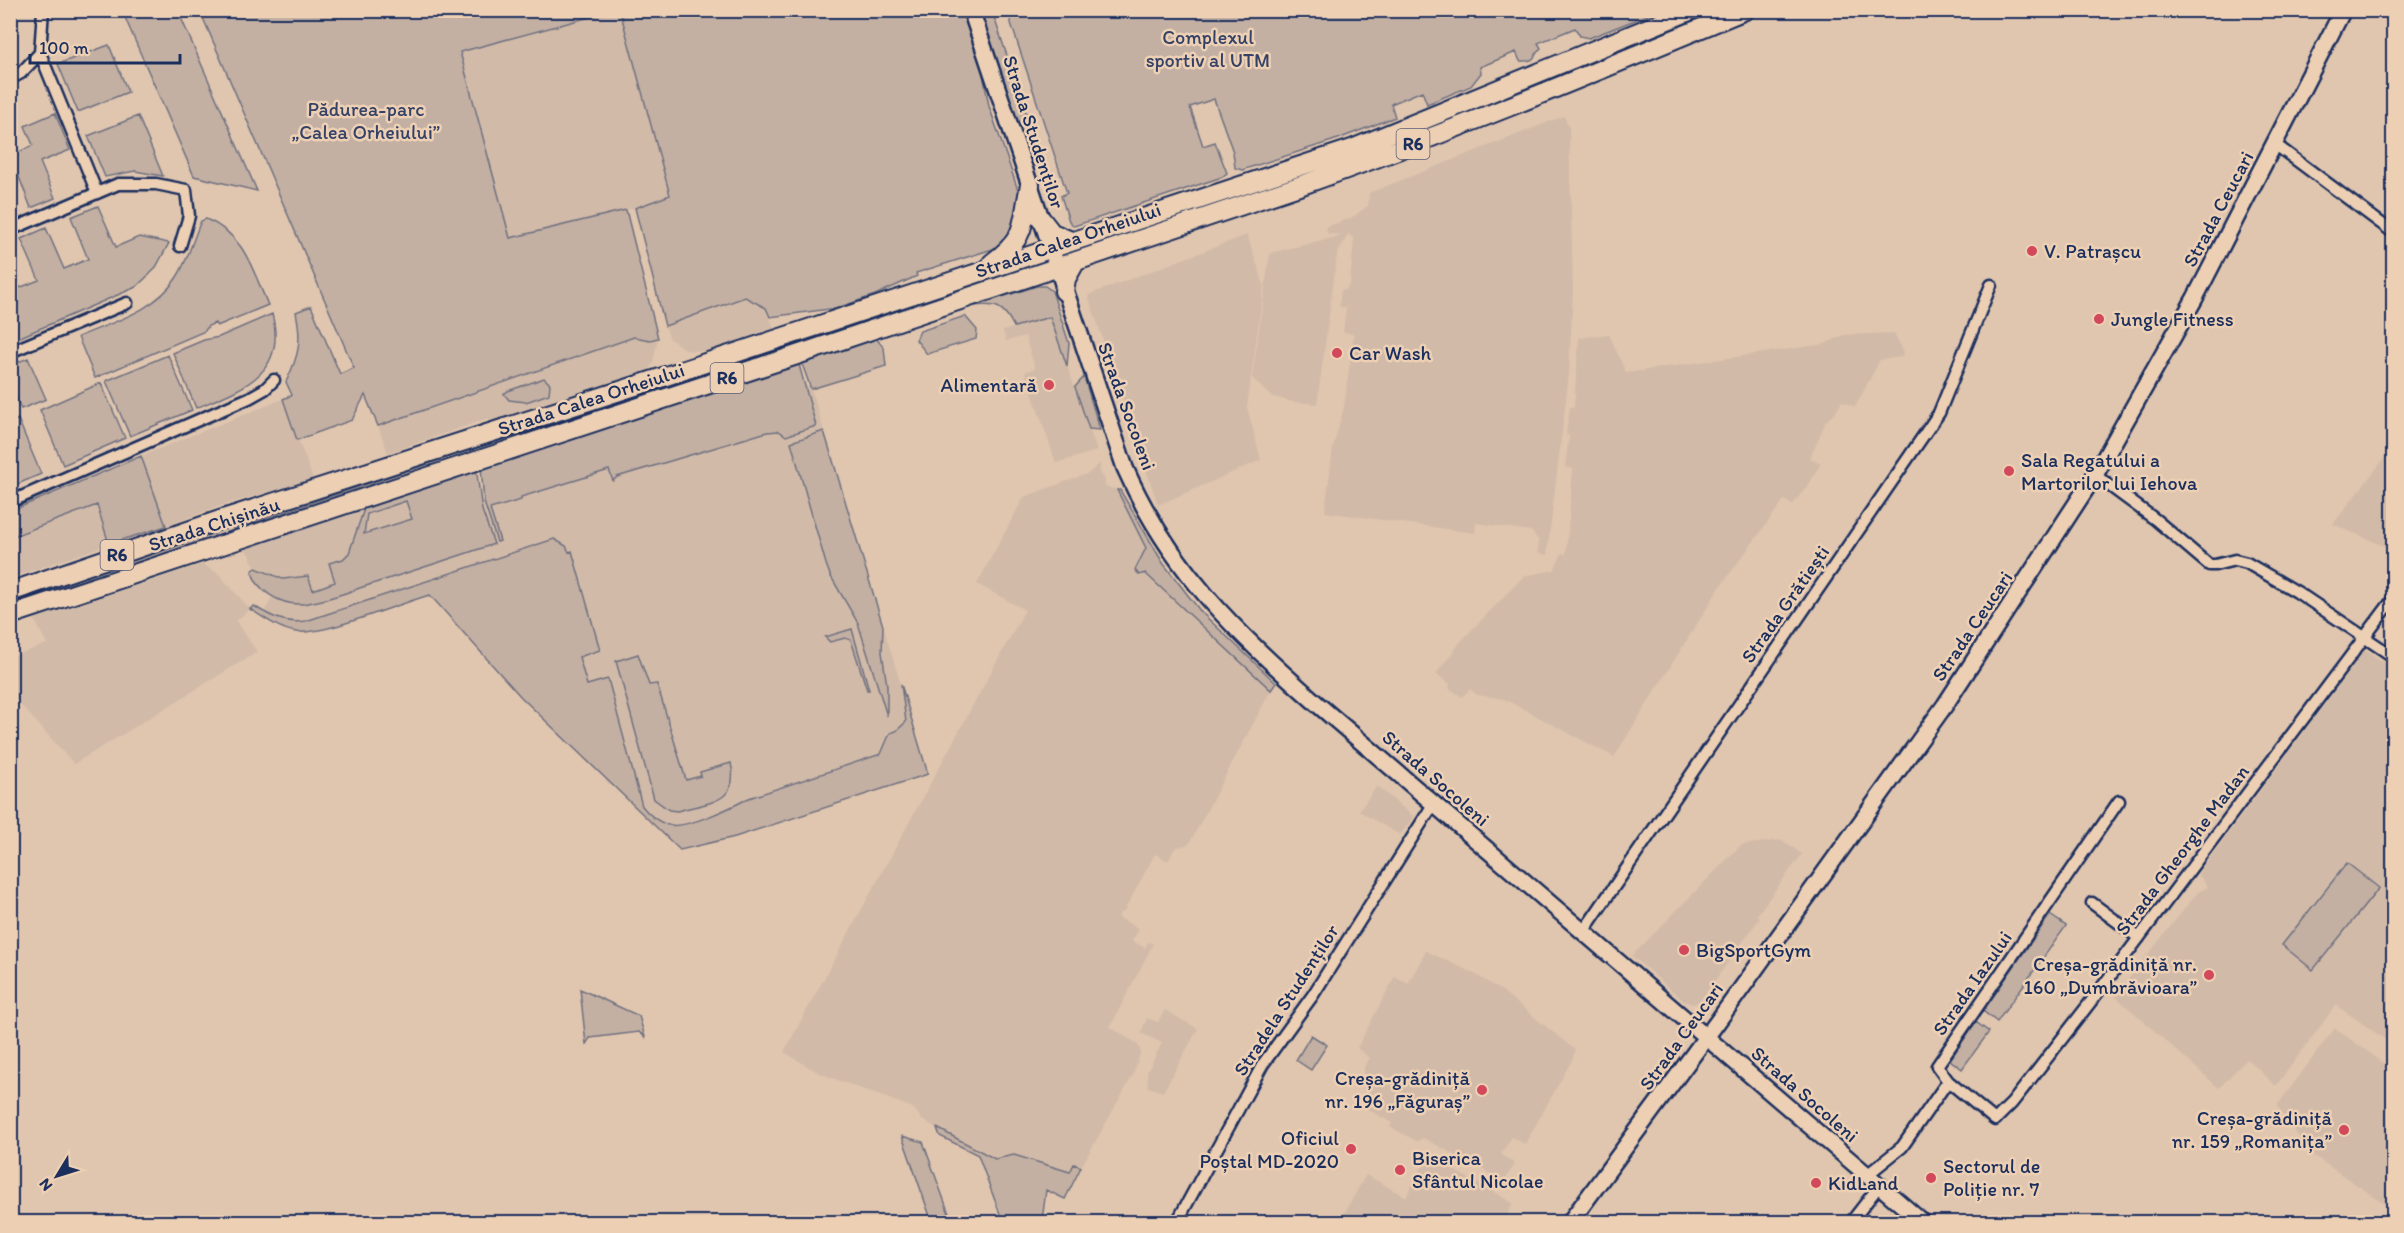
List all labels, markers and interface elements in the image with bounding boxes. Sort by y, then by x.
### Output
park label: Complexul sportiv al UTM [1146,25,1270,72]
scale bar [30,27,180,65]
text: 100 m [39,37,89,59]
street label: Strada Studenților [998,52,1070,212]
park label: Pădurea-parc „Calea Orheiului” [292,97,440,144]
road number: R6 [1396,129,1430,159]
street label: Strada Ceucari [2178,147,2258,271]
street label: Strada Calea Orheiului [972,197,1164,283]
place label: V. Patrașcu [2044,239,2141,263]
marker: V. Patrașcu [2025,244,2039,258]
place label: Jungle Fitness [2111,307,2234,331]
marker: Jungle Fitness [2092,312,2106,326]
street label: Strada Socoleni [1093,339,1161,473]
place label: Car Wash [1349,341,1432,365]
marker: Car Wash [1330,346,1344,360]
street label: Strada Calea Orheiului [495,357,687,441]
road number: R6 [710,363,744,393]
place label: Alimentară [941,373,1038,397]
marker: Alimentară [1042,378,1056,392]
place label: Sala Regatului a Martorilor lui Iehova [2021,448,2198,495]
marker: Sala Regatului a Martorilor lui Iehova [2002,464,2016,478]
street label: Strada Chișinău [145,491,283,557]
road number: R6 [100,540,134,570]
street label: Strada Grătiești [1736,541,1834,667]
street label: Strada Ceucari [1926,567,2018,685]
street label: Strada Socoleni [1377,725,1495,831]
street label: Strada Gheorghe Madan [2110,760,2254,940]
street label: Stradela Studenților [1228,920,1344,1080]
street label: Strada Iazului [1927,926,2017,1040]
place label: BigSportGym [1696,938,1811,962]
marker: BigSportGym [1677,943,1691,957]
place label: Creșa-grădiniță nr. 160 „Dumbrăvioara” [2024,952,2197,999]
marker: Creșa-grădiniță nr. 160 „Dumbrăvioara” [2202,968,2216,982]
street label: Strada Ceucari [1634,977,1728,1095]
street label: Strada Socoleni [1746,1041,1864,1147]
place label: Creșa-grădiniță nr. 196 „Făguraș” [1325,1066,1471,1113]
marker: Creșa-grădiniță nr. 196 „Făguraș” [1475,1083,1489,1097]
place label: Creșa-grădiniță nr. 159 „Romanița” [2172,1106,2333,1153]
marker: Creșa-grădiniță nr. 159 „Romanița” [2337,1123,2351,1137]
place label: Oficiul Poștal MD-2020 [1199,1126,1339,1173]
marker: Oficiul Poștal MD-2020 [1344,1142,1358,1156]
north arrow [27,1146,87,1206]
place label: Biserica Sfântul Nicolae [1412,1146,1543,1193]
place label: Sectorul de Poliție nr. 7 [1943,1154,2040,1201]
marker: Biserica Sfântul Nicolae [1393,1163,1407,1177]
place label: KidLand [1828,1171,1899,1195]
marker: Sectorul de Poliție nr. 7 [1924,1171,1938,1185]
text: N [35,1175,56,1195]
marker: KidLand [1809,1176,1823,1190]

